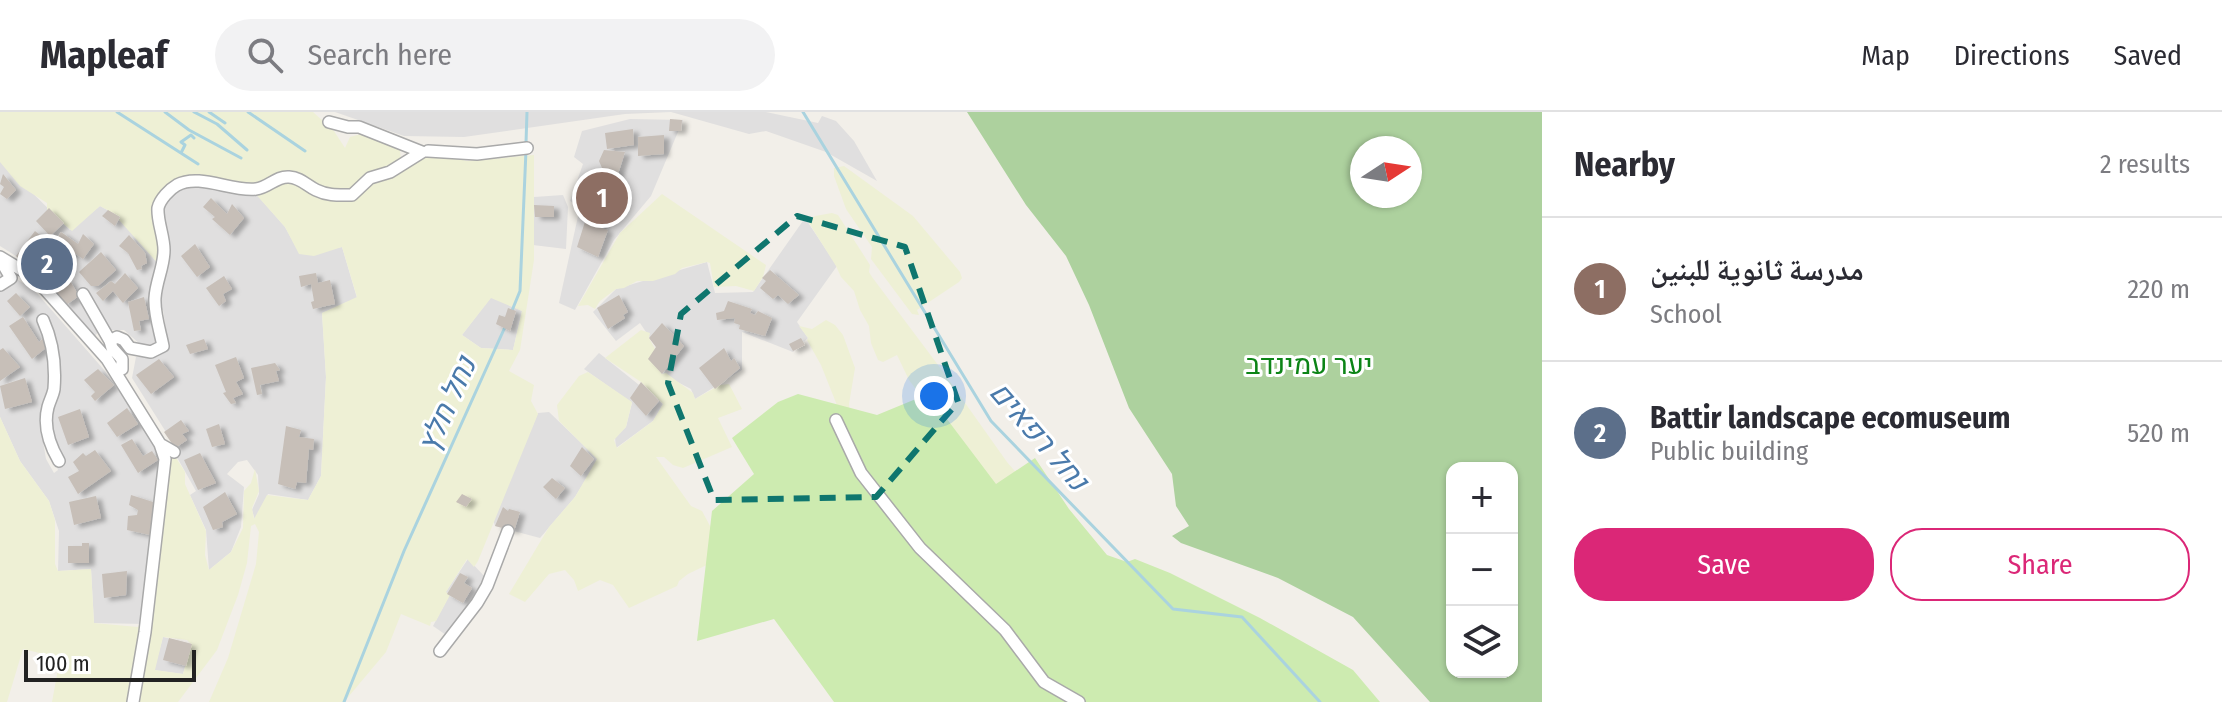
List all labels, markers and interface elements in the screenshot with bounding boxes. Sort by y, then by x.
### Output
search box [215,19,775,91]
text: Mapleaf [40,32,167,78]
icon: search [243,33,287,77]
text: Search here [307,37,452,73]
text: Map [1861,39,1910,72]
text: Directions [1954,39,2070,72]
text: Saved [2114,39,2182,72]
north arrow [1350,136,1422,208]
text: Nearby [1574,144,1675,185]
text: 2 results [2100,149,2190,180]
pin: 1 [576,168,628,228]
pin: 2 [21,234,73,294]
text: مدرسة ثانوية للبنين [1650,252,1864,288]
text: 1 [1595,274,1606,305]
text: 220 m [2127,274,2190,305]
text: School [1650,299,1722,330]
park label: יער עמינדב [1246,348,1372,381]
water label: נחל חלץ [410,350,485,458]
water label: נחל רפאים [982,374,1097,499]
your location [914,376,954,416]
text: Battir landscape ecomuseum [1650,400,2010,436]
text: 2 [1594,418,1606,449]
text: 520 m [2127,418,2190,449]
text: Public building [1650,436,1808,467]
map controls [1446,462,1518,678]
button: + [1446,462,1518,534]
button: Save [1574,528,1874,601]
button: Share [1890,528,2190,601]
button: − [1446,534,1518,606]
button: layers [1446,606,1518,678]
scale bar [24,646,196,682]
text: 100 m [36,650,90,677]

